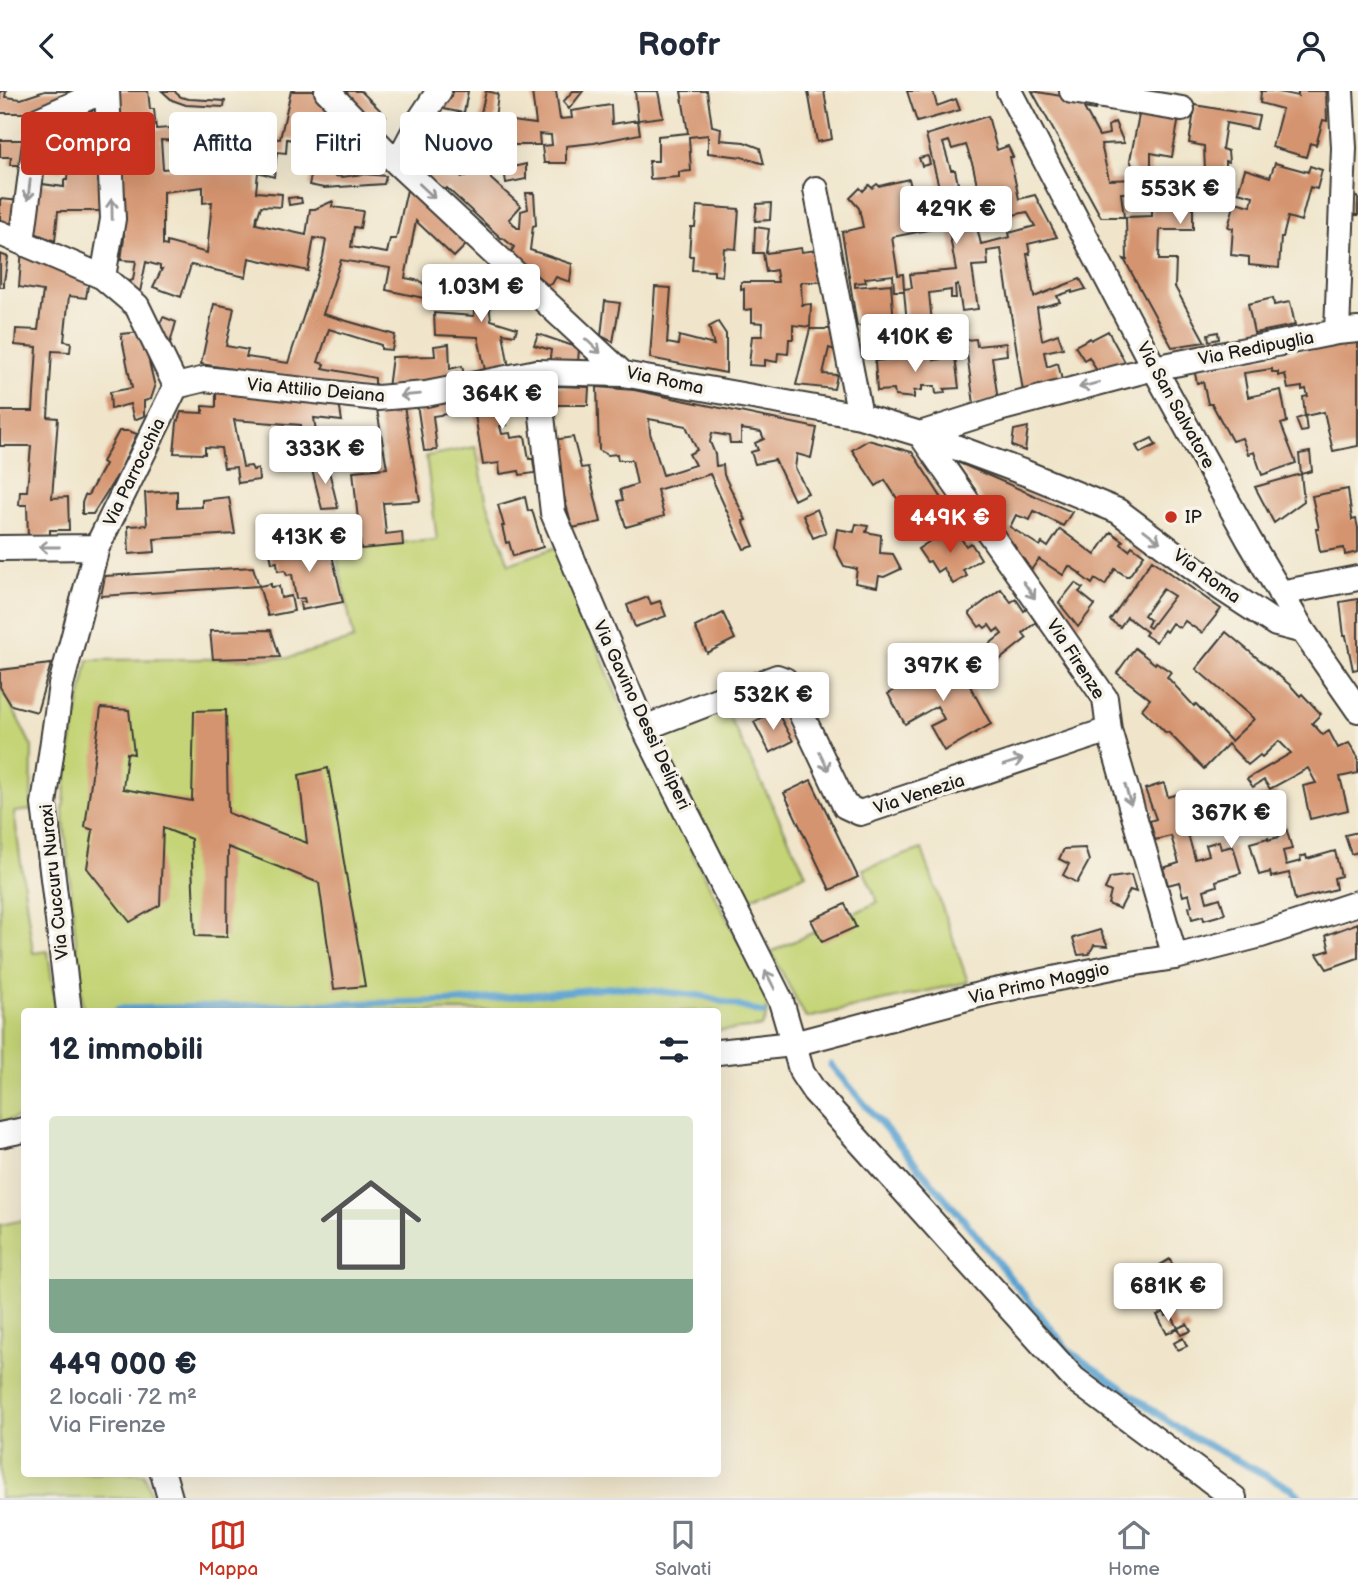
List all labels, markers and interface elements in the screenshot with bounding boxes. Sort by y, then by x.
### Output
text: Roofr [638,26,720,65]
icon: back [28,27,66,65]
icon: person [1292,27,1330,65]
chip: Compra [21,112,155,175]
chip: Affitta [169,112,277,175]
chip: Filtri [291,112,386,175]
chip: Nuovo [400,112,517,175]
pin: 553K € [1123,167,1237,226]
text: 553K € [1140,175,1220,203]
one-way arrow [22,178,35,201]
one-way arrow [418,182,435,199]
pin: 429K € [899,187,1013,246]
text: 429K € [916,195,996,223]
one-way arrow [106,198,119,221]
pin: 1.03M € [416,265,546,324]
text: 1.03M € [438,273,524,301]
pin: 410K € [858,315,972,374]
text: 410K € [877,323,953,351]
street label: Via Redipuglia [1196,327,1316,370]
one-way arrow [584,338,601,355]
street label: Via San Salvatore [1132,338,1219,472]
street label: Via Roma [624,362,705,399]
pin: 364K € [445,371,559,431]
street label: Via Attilio Deiana [246,374,386,407]
one-way arrow [1078,379,1100,392]
text: 364K € [462,380,542,408]
one-way arrow [399,389,422,402]
street label: Via Parrocchia [99,415,170,530]
pin: 333K € [268,427,382,486]
text: 333K € [285,435,365,463]
pin: 449K € [893,496,1007,555]
text: 449K € [910,504,990,532]
place label: IP [1185,507,1203,528]
marker: IP [1163,509,1179,525]
pin: 413K € [252,515,366,574]
text: 413K € [271,523,347,551]
one-way arrow [1142,529,1161,544]
one-way arrow [37,540,60,554]
street label: Via Roma [1169,545,1245,608]
one-way arrow [1022,580,1036,599]
street label: Via Firenze [1042,615,1109,704]
street label: Via Gavino Dessì Deliperi [588,617,695,813]
pin: 397K € [886,643,1000,703]
text: 397K € [904,652,982,680]
pin: 532K € [716,673,830,732]
text: 532K € [733,681,813,709]
one-way arrow [817,750,831,771]
one-way arrow [1001,755,1023,767]
street label: Via Venezia [871,770,967,819]
one-way arrow [1122,784,1135,806]
pin: 367K € [1174,791,1288,850]
text: 367K € [1191,799,1271,827]
street label: Via Cuccuru Nuraxi [36,803,73,961]
street label: Via Primo Maggio [967,958,1111,1009]
one-way arrow [762,970,776,991]
icon: filters [655,1031,693,1069]
text: 12 immobili [49,1032,203,1068]
icon: home [308,1162,434,1288]
pin: 681K € [1111,1263,1225,1323]
text: 681K € [1130,1272,1206,1300]
text: 449 000 € [49,1347,197,1383]
text: 2 locali · 72 m² [49,1383,197,1411]
text: Via Firenze [49,1411,166,1439]
tab: Mappa [198,1516,258,1581]
tab: Salvati [655,1516,711,1581]
tab: Home [1108,1516,1160,1581]

